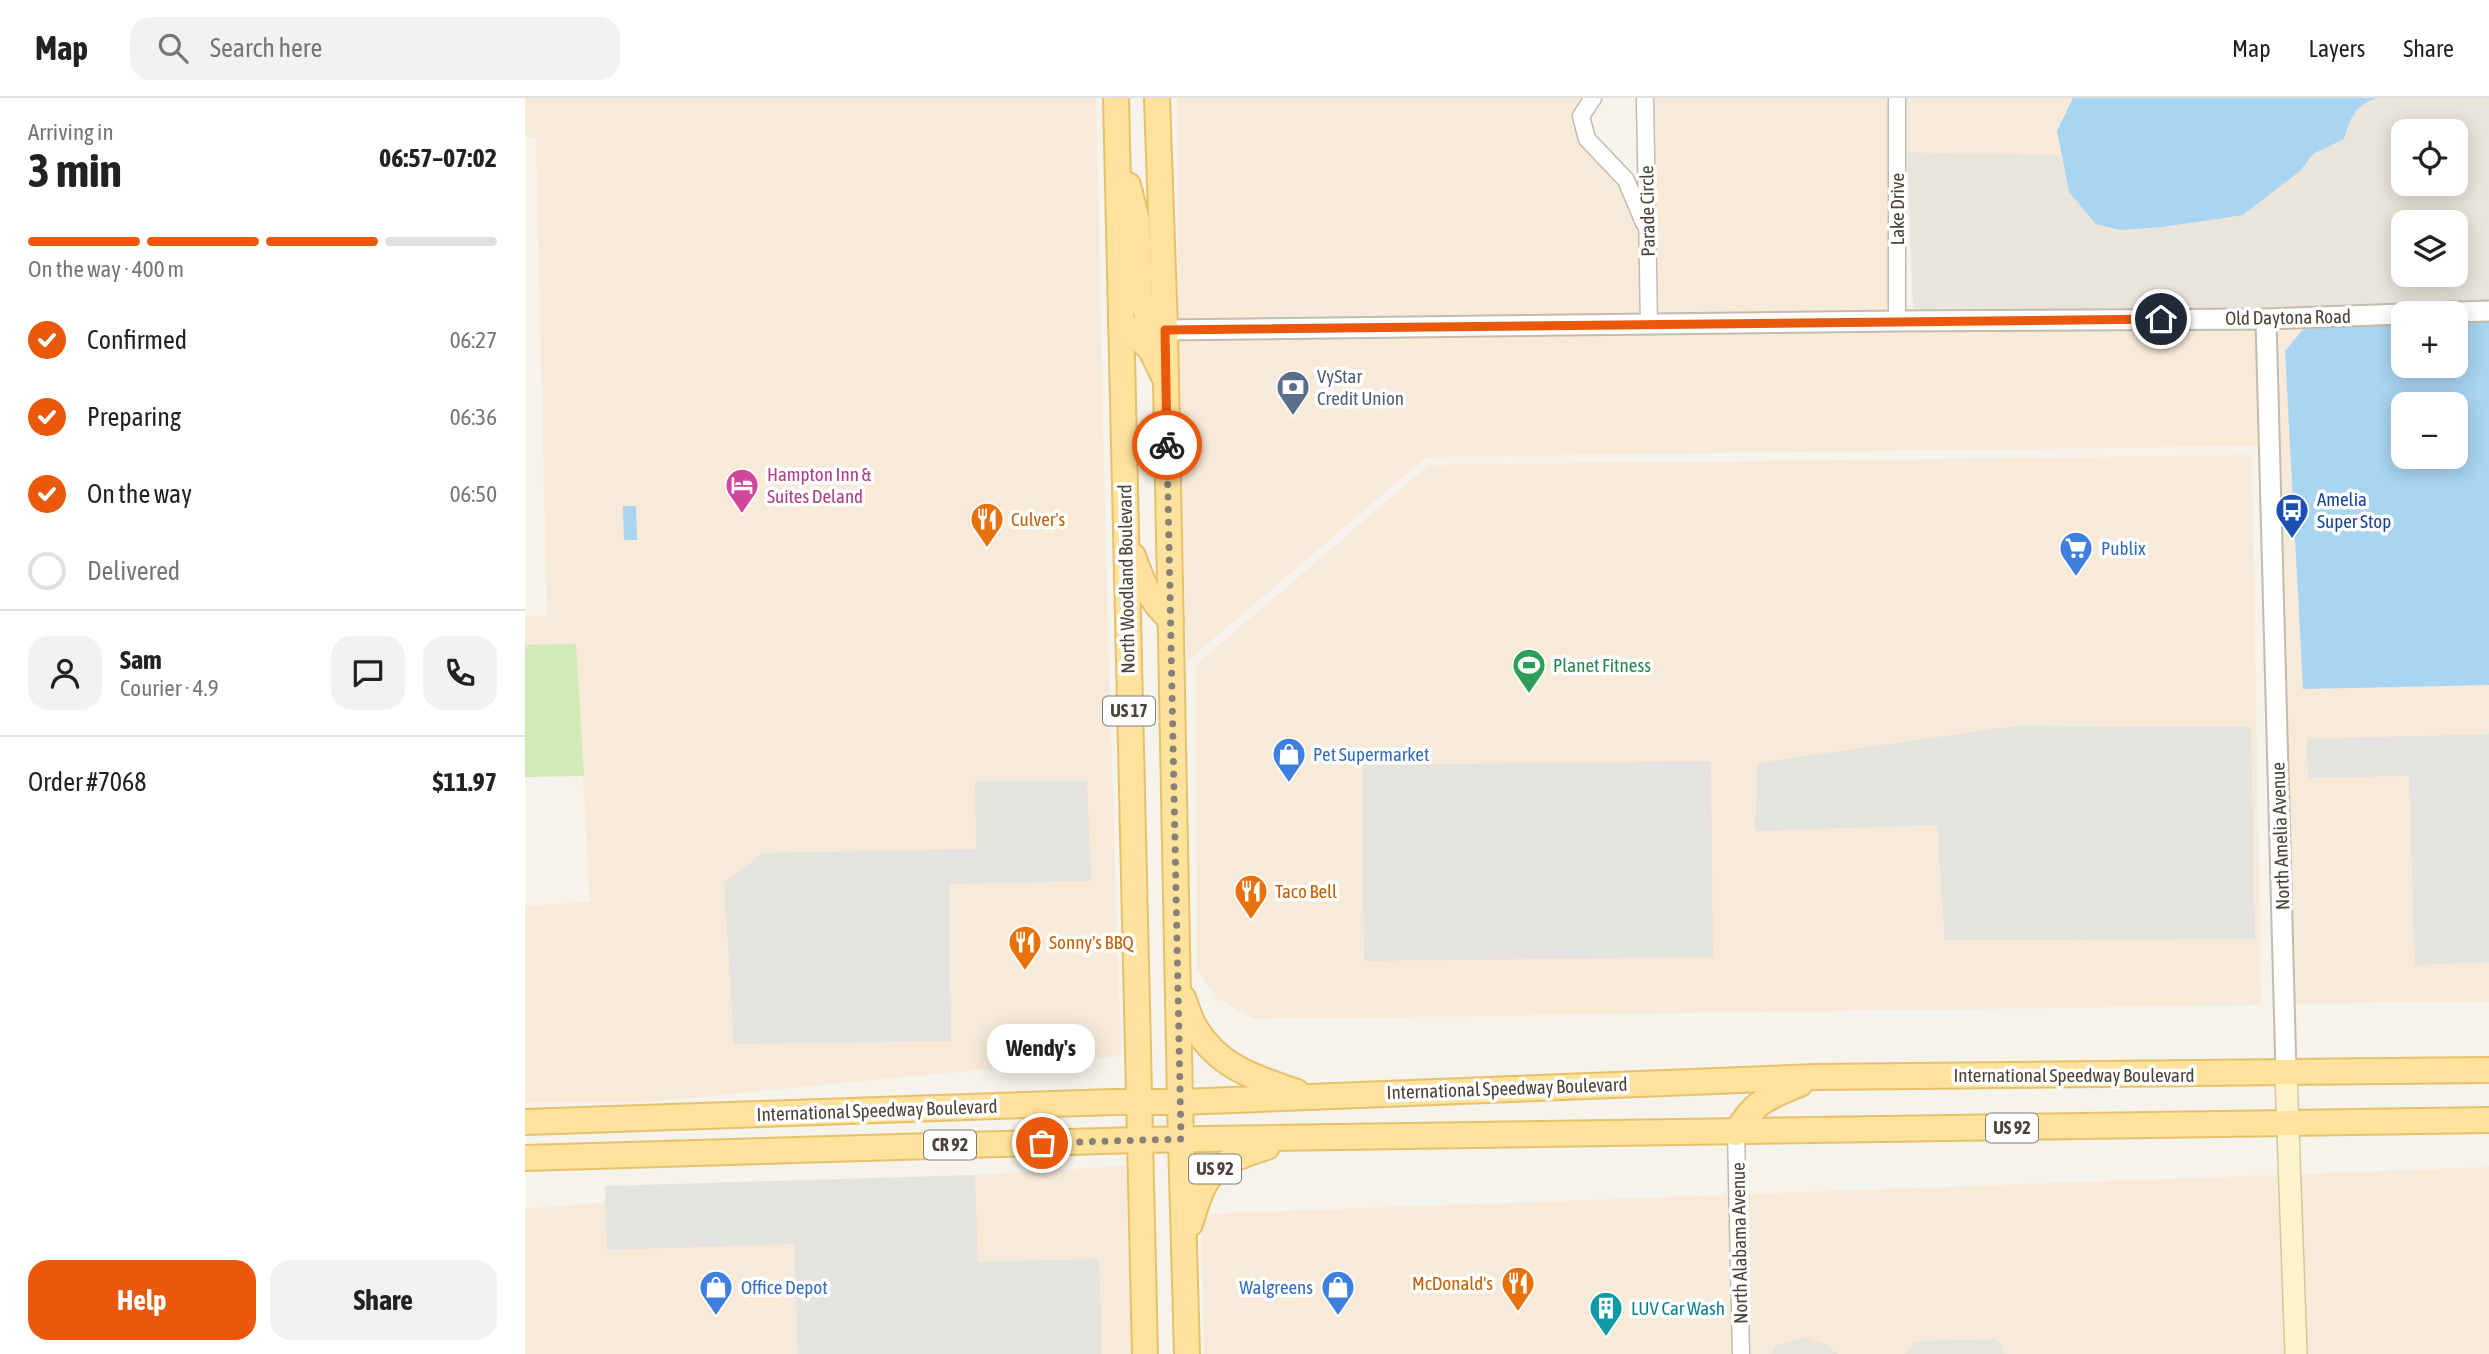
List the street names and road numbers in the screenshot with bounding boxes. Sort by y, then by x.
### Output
street label: Parade Circle [1635,165,1659,257]
street label: Lake Drive [1886,173,1908,245]
street label: Old Daytona Road [2225,305,2351,329]
street label: North Woodland Boulevard [1113,484,1139,674]
road number: US 17 [1103,696,1155,726]
street label: North Amelia Avenue [2266,762,2294,910]
street label: International Speedway Boulevard [1953,1064,2195,1086]
street label: International Speedway Boulevard [1386,1073,1628,1103]
street label: International Speedway Boulevard [756,1095,998,1125]
road number: US 92 [1986,1113,2038,1142]
road number: CR 92 [924,1130,976,1160]
road number: US 92 [1189,1154,1241,1184]
street label: North Alabama Avenue [1727,1162,1751,1324]

